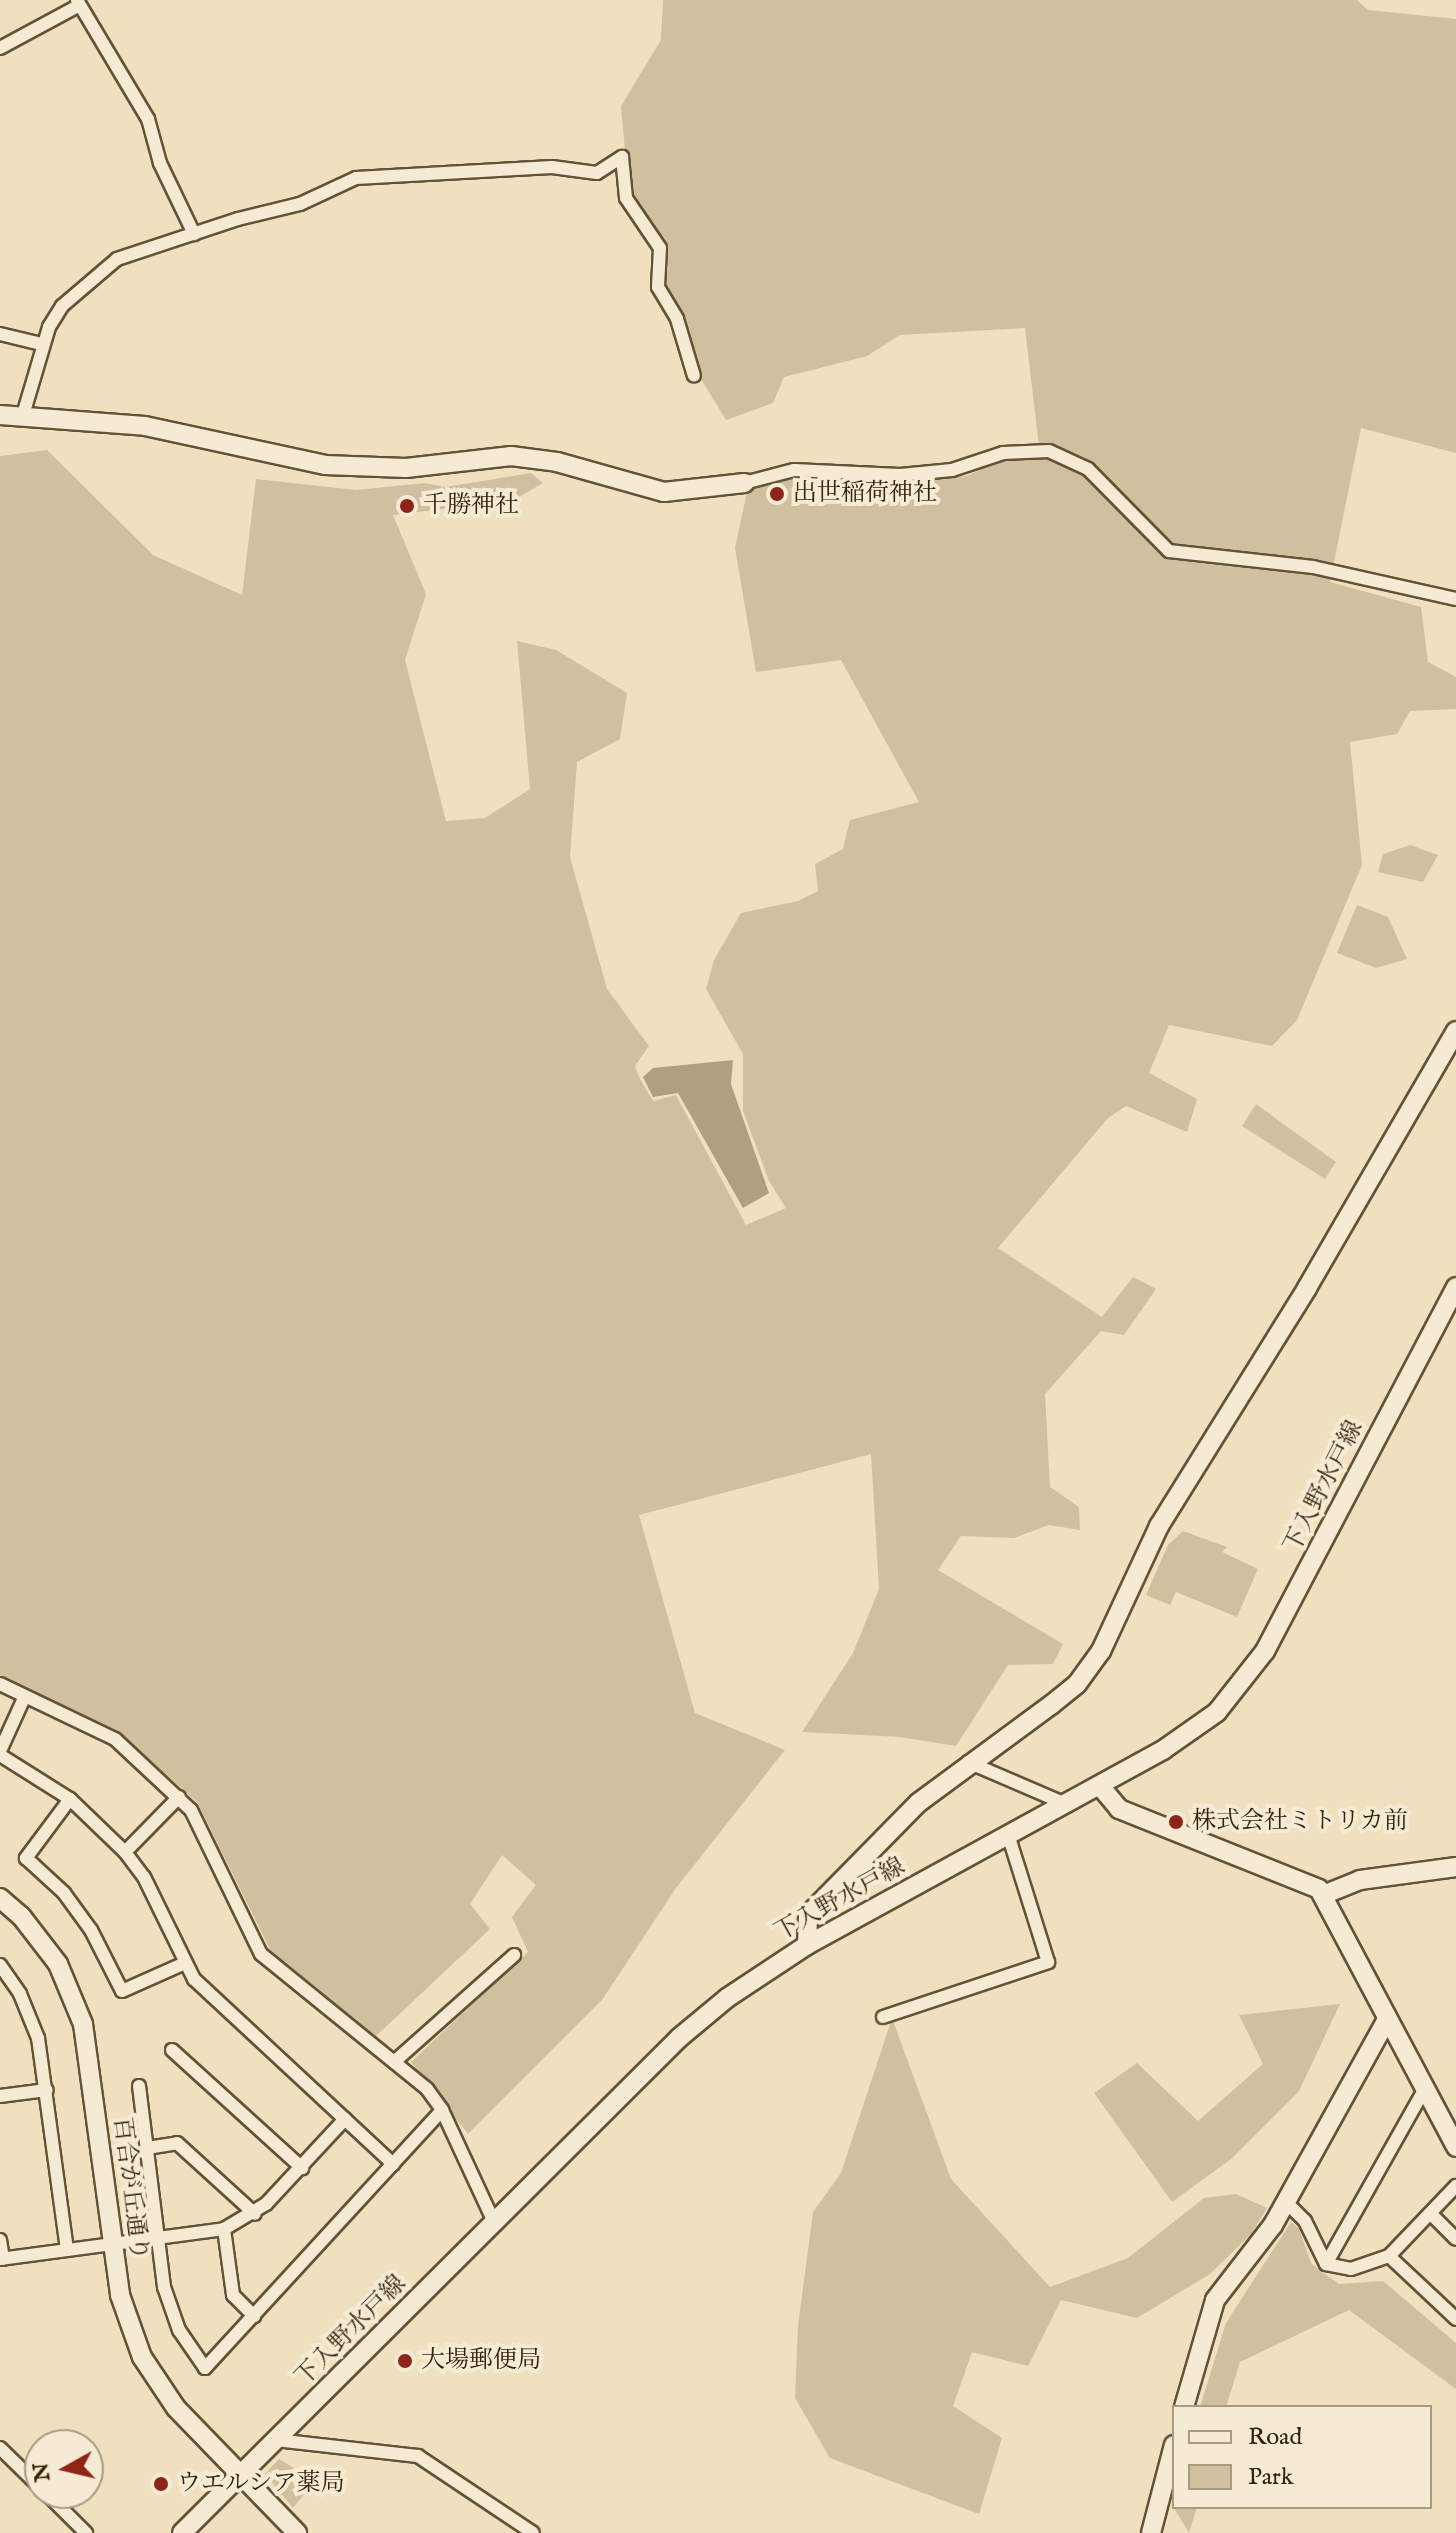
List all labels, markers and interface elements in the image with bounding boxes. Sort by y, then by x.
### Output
place label: 出世稲荷神社 [793,480,937,508]
marker: 出世稲荷神社 [768,485,786,503]
place label: 千勝神社 [423,492,519,520]
marker: 千勝神社 [398,497,416,515]
street label: 下入野水戸線 [1278,1416,1370,1558]
place label: 株式会社ミトリカ前 [1192,1808,1408,1836]
marker: 株式会社ミトリカ前 [1167,1813,1185,1831]
street label: 下入野水戸線 [770,1852,910,1948]
street label: 百合が丘通り [107,2116,153,2262]
street label: 下入野水戸線 [290,2270,412,2392]
place label: 大場郵便局 [421,2347,541,2375]
marker: 大場郵便局 [396,2352,414,2370]
legend [1172,2405,1432,2509]
text: Road [1248,2422,1302,2453]
north arrow [24,2429,104,2509]
text: N [27,2461,57,2483]
text: Park [1248,2462,1294,2493]
place label: ウエルシア薬局 [177,2470,345,2498]
marker: ウエルシア薬局 [152,2475,170,2493]

